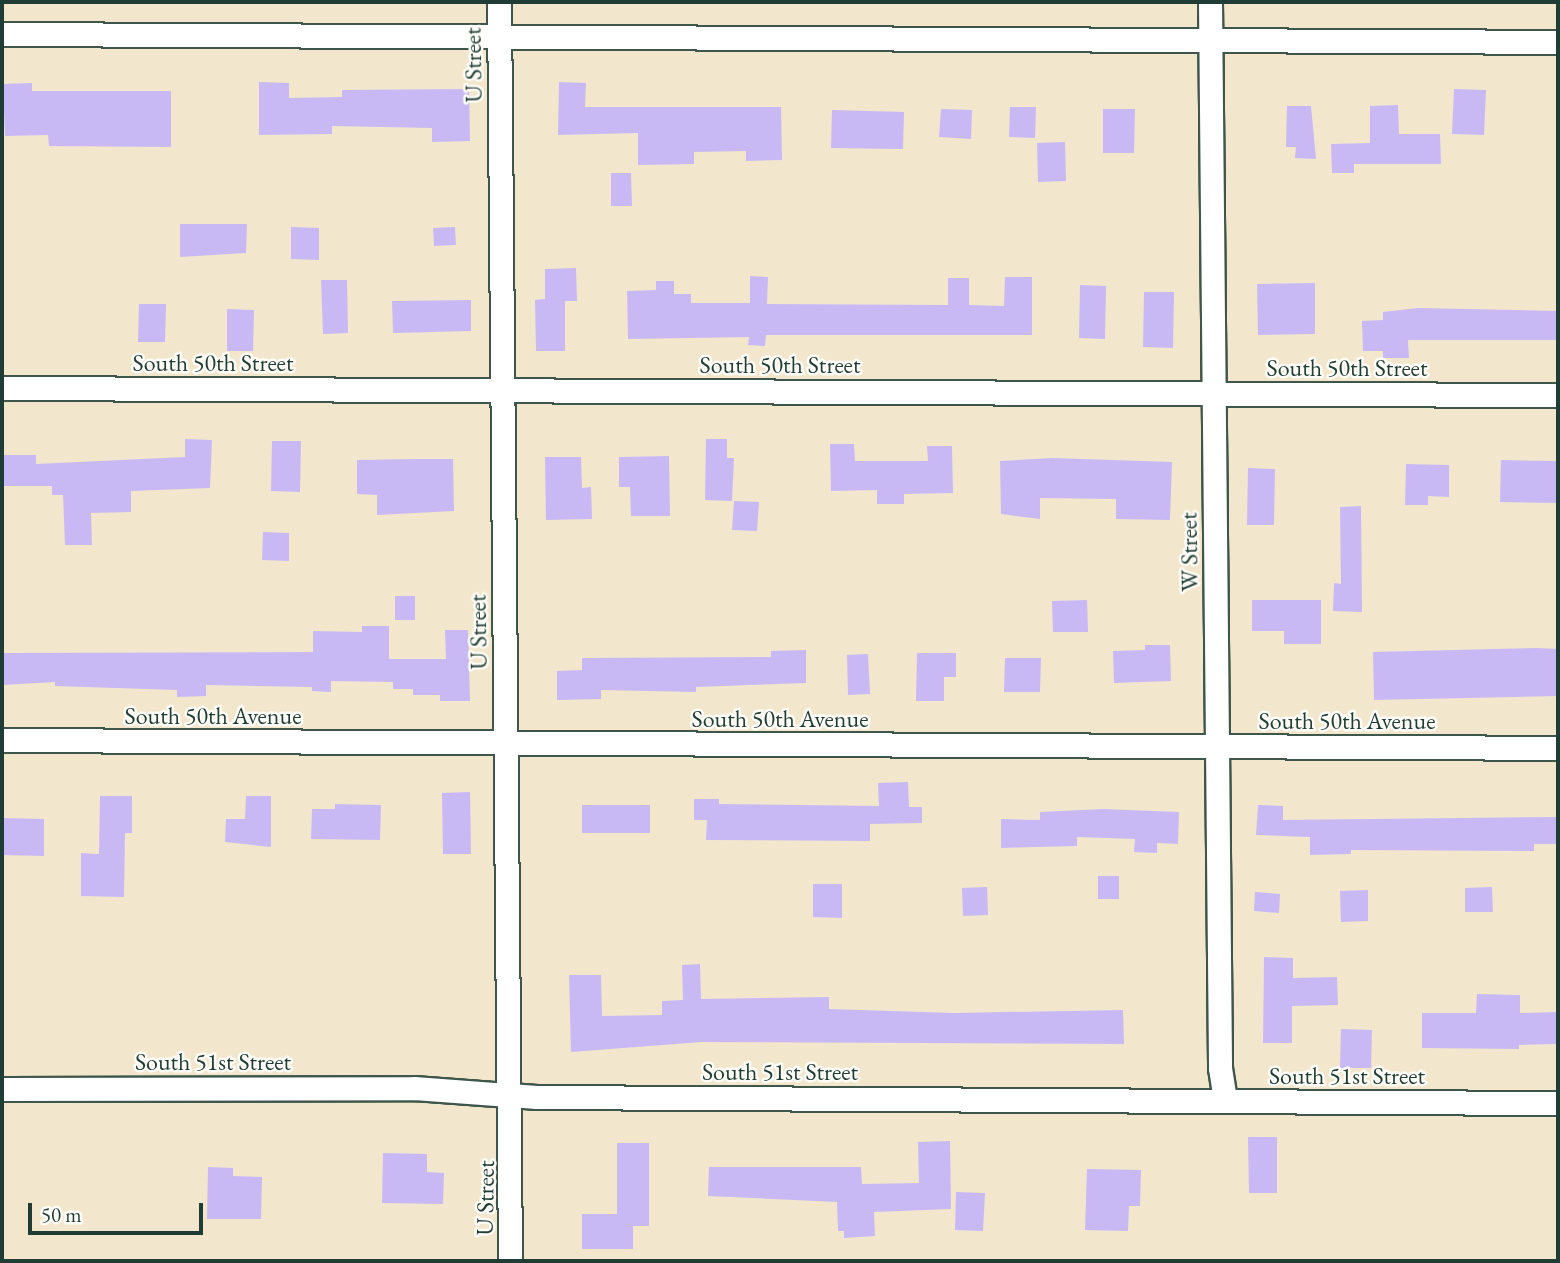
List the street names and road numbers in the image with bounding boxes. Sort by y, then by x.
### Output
street label: U Street [458,27,488,103]
street label: South 50th Street [133,349,293,377]
street label: South 50th Street [700,351,860,379]
street label: South 50th Street [1267,354,1427,382]
street label: W Street [1174,512,1204,592]
street label: U Street [463,594,493,670]
street label: South 50th Avenue [125,702,301,730]
street label: South 50th Avenue [692,705,868,733]
street label: South 50th Avenue [1259,707,1435,735]
street label: South 51st Street [135,1048,291,1076]
street label: South 51st Street [702,1058,858,1086]
street label: South 51st Street [1269,1062,1425,1090]
street label: U Street [470,1160,500,1236]

